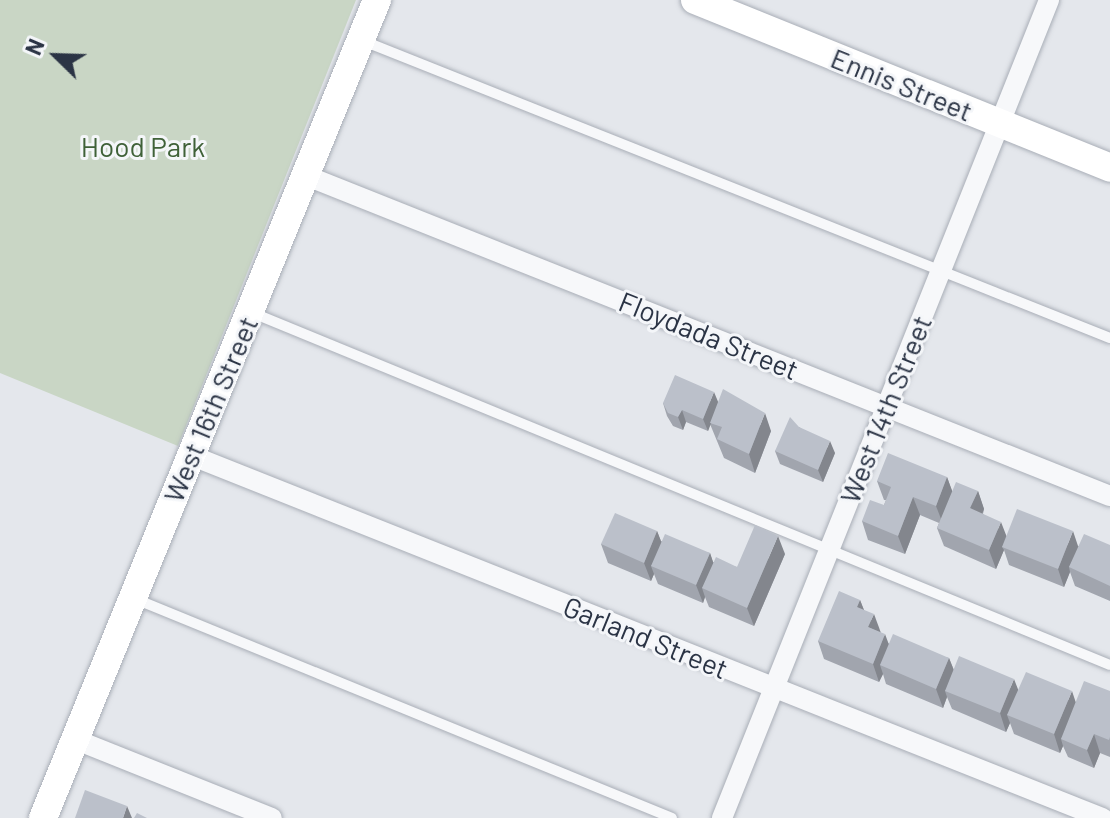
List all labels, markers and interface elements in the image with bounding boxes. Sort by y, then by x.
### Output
north arrow [16,16,96,96]
text: N [19,35,49,58]
street label: Ennis Street [826,40,978,128]
park label: Hood Park [81,129,205,163]
street label: Floydada Street [614,284,804,386]
street label: West 14th Street [832,310,938,508]
street label: West 16th Street [156,311,264,507]
street label: Garland Street [559,589,733,685]

